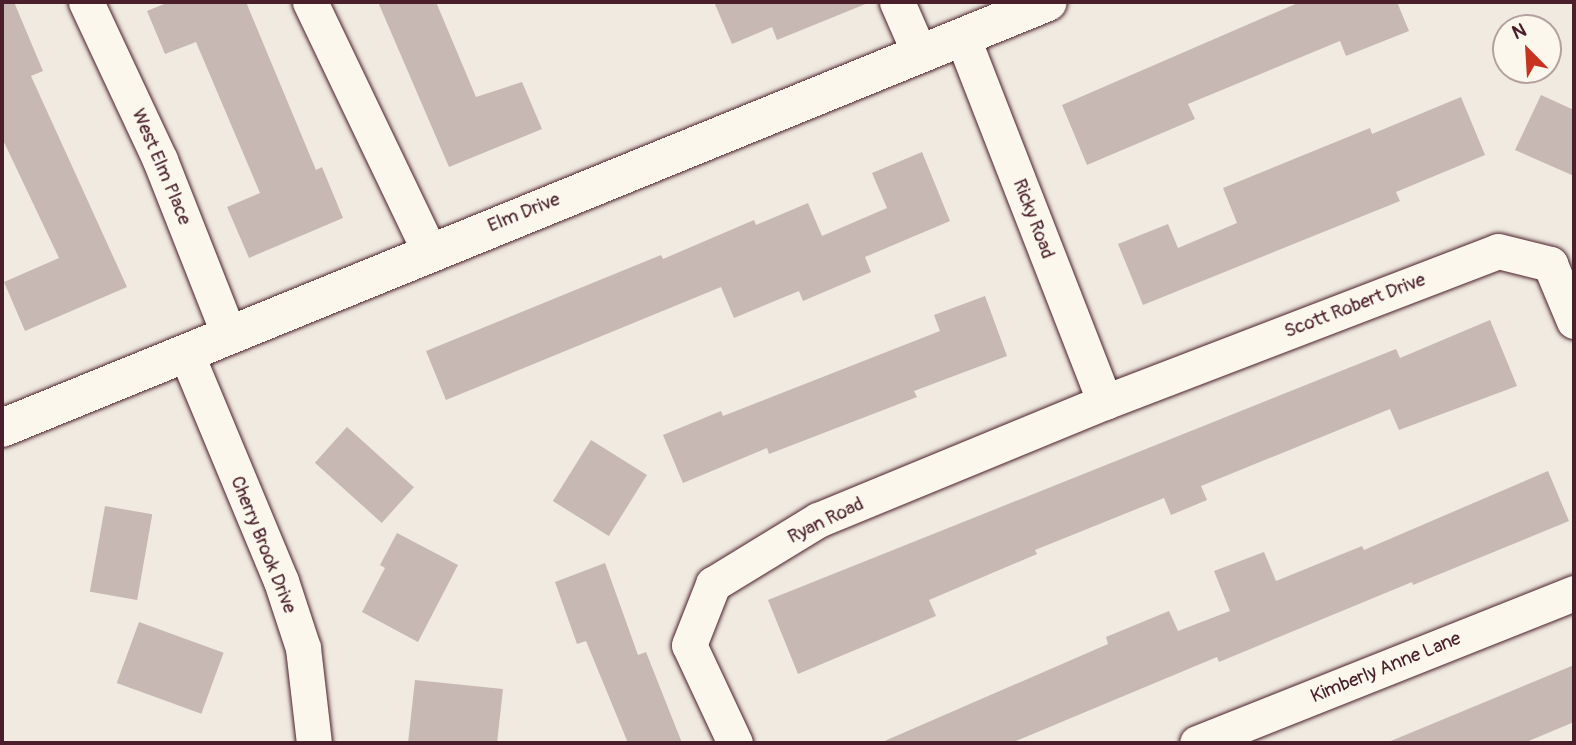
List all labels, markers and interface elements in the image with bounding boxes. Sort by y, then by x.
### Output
north arrow [1492,14,1562,84]
text: N [1509,18,1530,45]
street label: West Elm Place [126,105,196,229]
street label: Ricky Road [1007,176,1059,262]
street label: Elm Drive [485,188,563,238]
street label: Scott Robert Drive [1281,269,1429,343]
street label: Cherry Brook Drive [225,473,301,617]
street label: Ryan Road [784,493,868,549]
street label: Kimberly Anne Lane [1308,627,1464,709]

